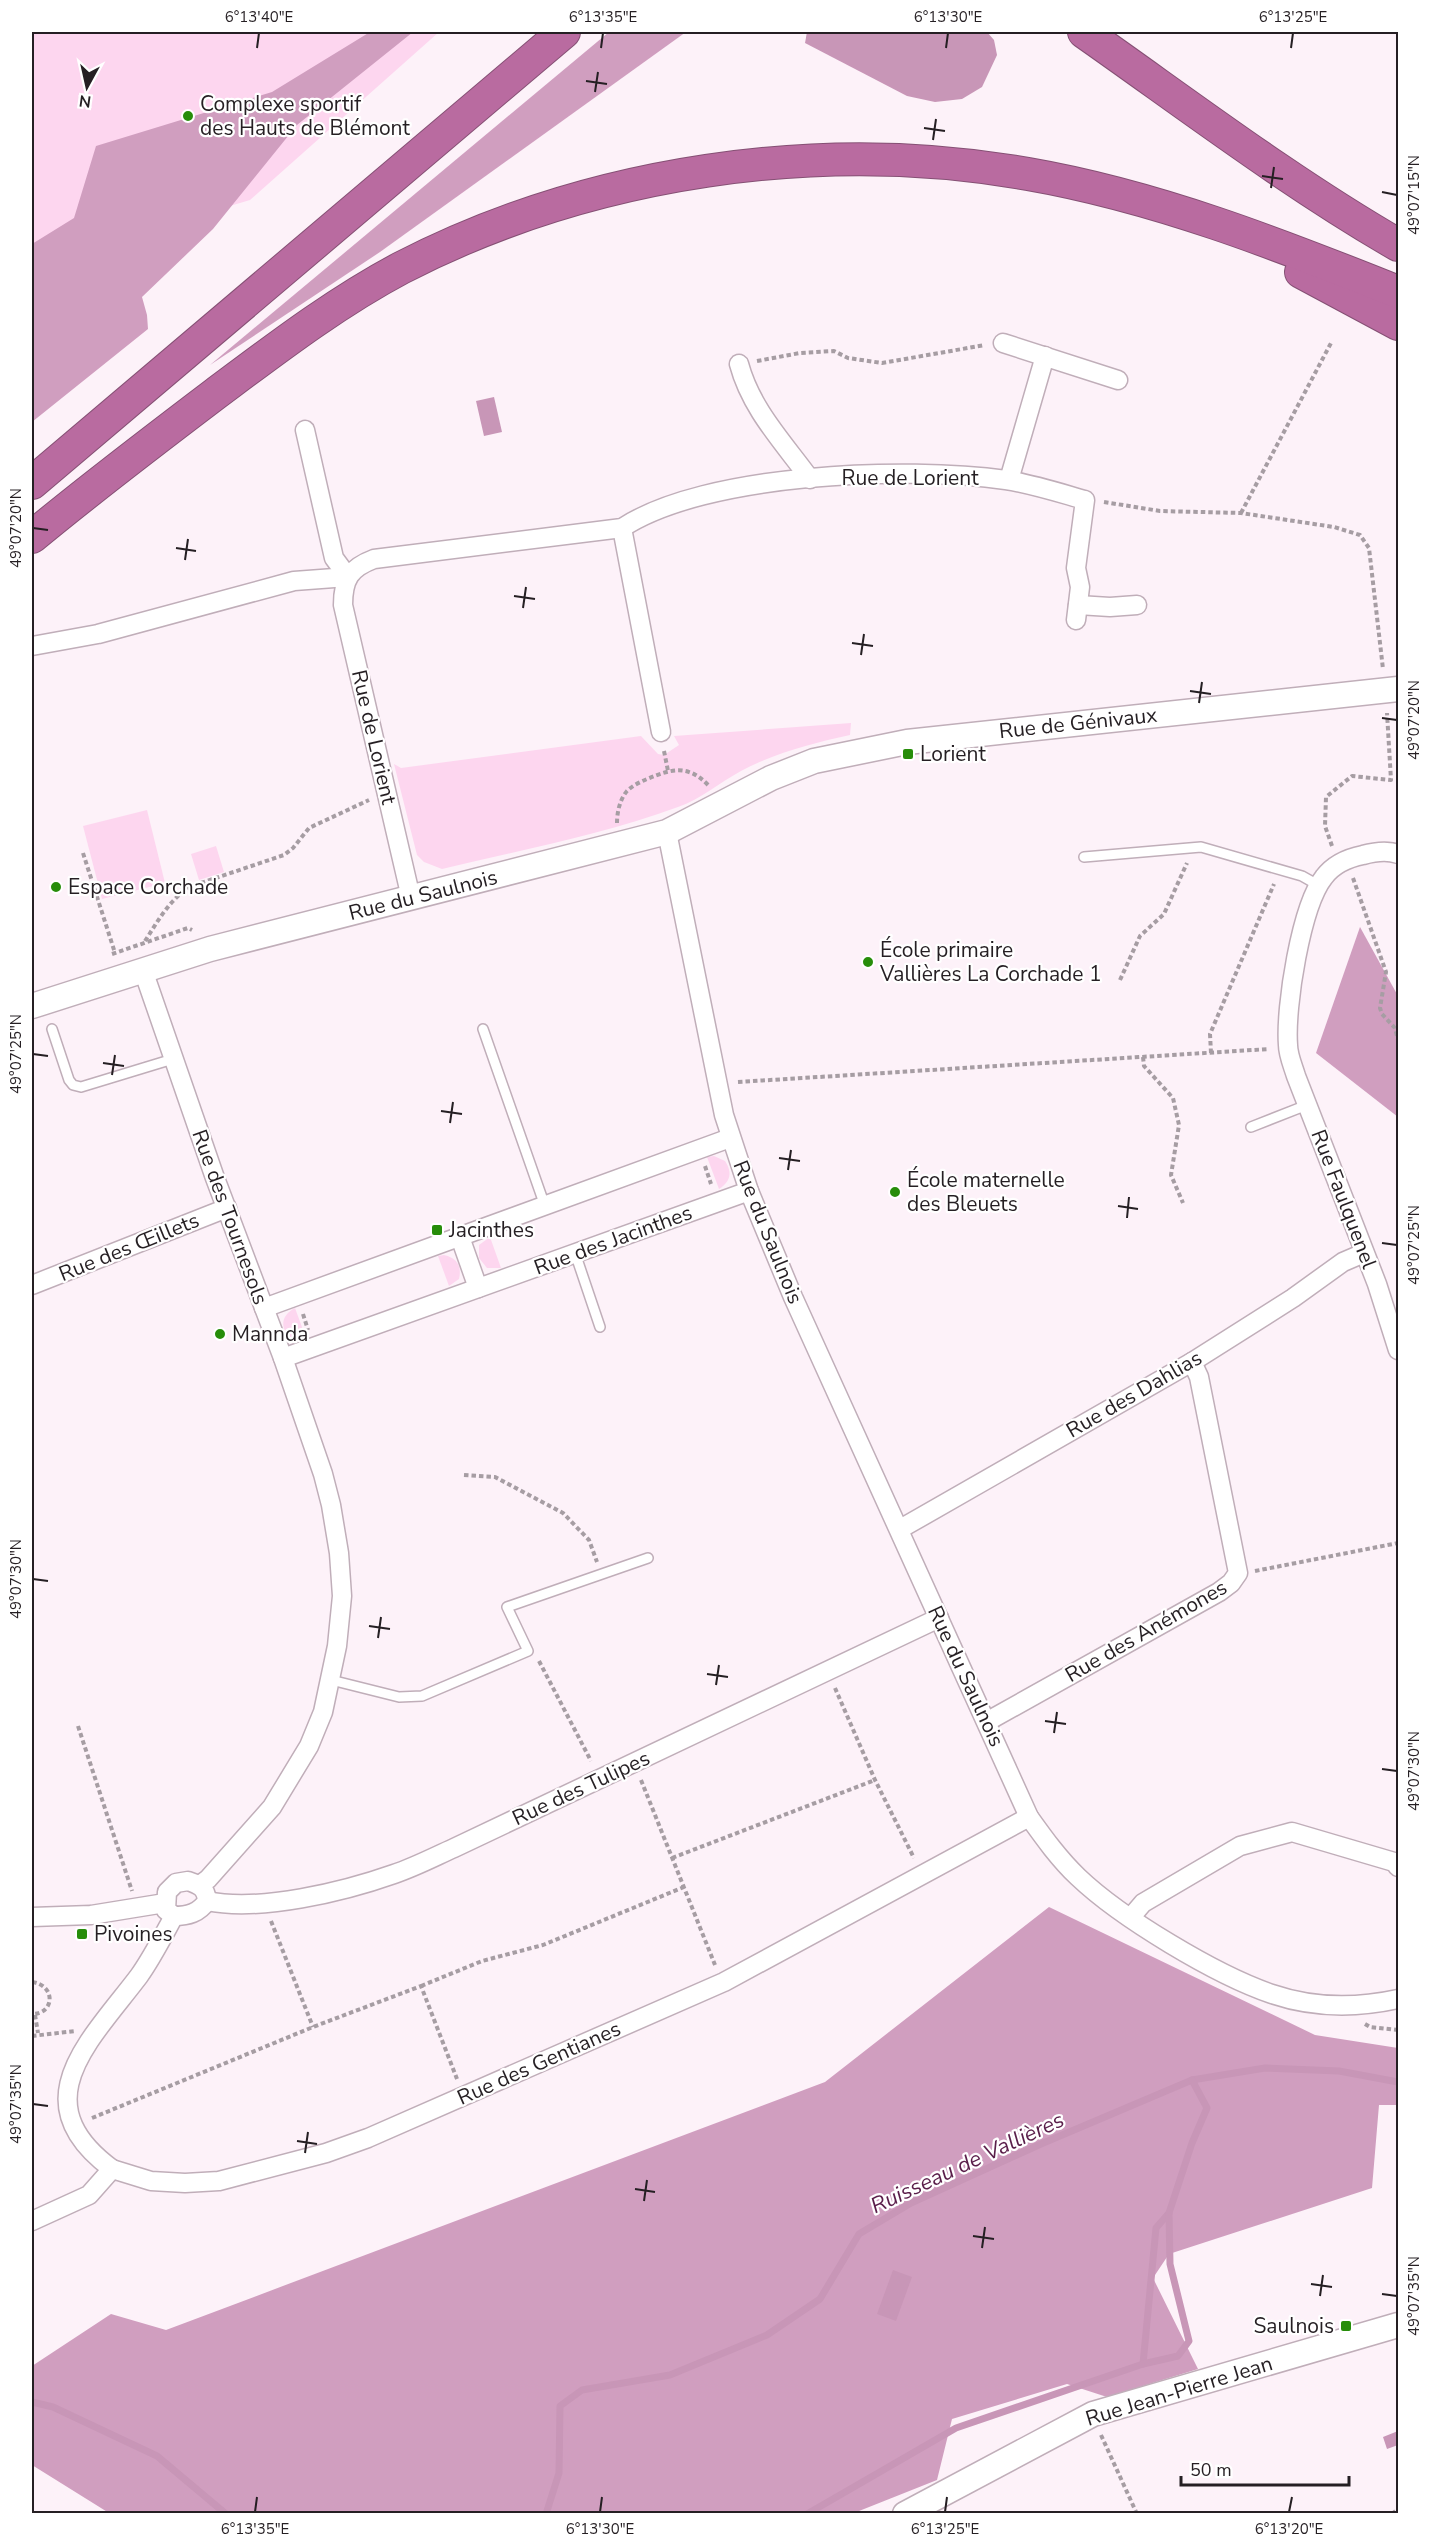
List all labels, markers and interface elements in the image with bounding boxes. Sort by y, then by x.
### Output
text: 6°13'40"E [225,7,293,27]
text: 6°13'35"E [569,7,637,27]
text: 6°13'30"E [914,7,982,27]
text: 6°13'25"E [1259,7,1327,27]
north arrow [57,57,117,117]
text: N [78,89,93,113]
place label: Complexe sportif des Hauts de Blémont [200,90,411,142]
marker: Complexe sportif des Hauts de Blémont [181,109,195,123]
text: 49°07'15"N [1404,155,1424,235]
street label: Rue de Lorient [841,464,979,492]
text: 49°07'20"N [6,488,26,568]
street label: Rue de Lorient [345,667,403,808]
text: 49°07'20"N [1404,680,1424,760]
street label: Rue de Génivaux [997,701,1159,745]
place label: Lorient [920,740,986,768]
marker: Lorient [901,747,915,761]
street label: Rue du Saulnois [346,863,500,927]
place label: Espace Corchade [68,873,228,901]
marker: Espace Corchade [49,880,63,894]
place label: École primaire Vallières La Corchade 1 [879,936,1102,988]
marker: École primaire Vallières La Corchade 1 [861,955,875,969]
text: 49°07'25"N [6,1014,26,1094]
street label: Rue Faulquenel [1305,1125,1384,1273]
street label: Rue des Tournesols [185,1126,275,1308]
street label: Rue du Saulnois [726,1156,810,1308]
place label: École maternelle des Bleuets [907,1166,1065,1218]
marker: École maternelle des Bleuets [888,1185,902,1199]
street label: Rue des Jacinthes [530,1198,696,1282]
text: 49°07'25"N [1404,1205,1424,1285]
street label: Rue des Œillets [55,1206,203,1288]
place label: Jacinthes [448,1216,534,1244]
marker: Jacinthes [430,1223,444,1237]
place label: Mannda [232,1320,308,1348]
marker: Mannda [213,1327,227,1341]
street label: Rue des Dahlias [1061,1344,1207,1444]
text: 49°07'30"N [6,1539,26,1619]
street label: Rue des Anémones [1060,1573,1232,1689]
street label: Rue du Saulnois [921,1601,1011,1751]
text: 49°07'30"N [1404,1731,1424,1811]
street label: Rue des Tulipes [508,1744,654,1832]
place label: Pivoines [94,1920,173,1948]
marker: Pivoines [75,1927,89,1941]
street label: Rue des Gentianes [453,2014,625,2112]
text: 49°07'35"N [6,2064,26,2144]
water label: Ruisseau de Vallières [866,2105,1069,2221]
text: 49°07'35"N [1404,2256,1424,2336]
place label: Saulnois [1253,2312,1334,2340]
marker: Saulnois [1339,2319,1353,2333]
street label: Rue Jean-Pierre Jean [1082,2349,1276,2433]
scale bar [1181,2449,1349,2487]
text: 50 m [1190,2458,1232,2482]
text: 6°13'35"E [221,2519,289,2539]
text: 6°13'30"E [566,2519,634,2539]
text: 6°13'25"E [911,2519,979,2539]
text: 6°13'20"E [1255,2519,1323,2539]

